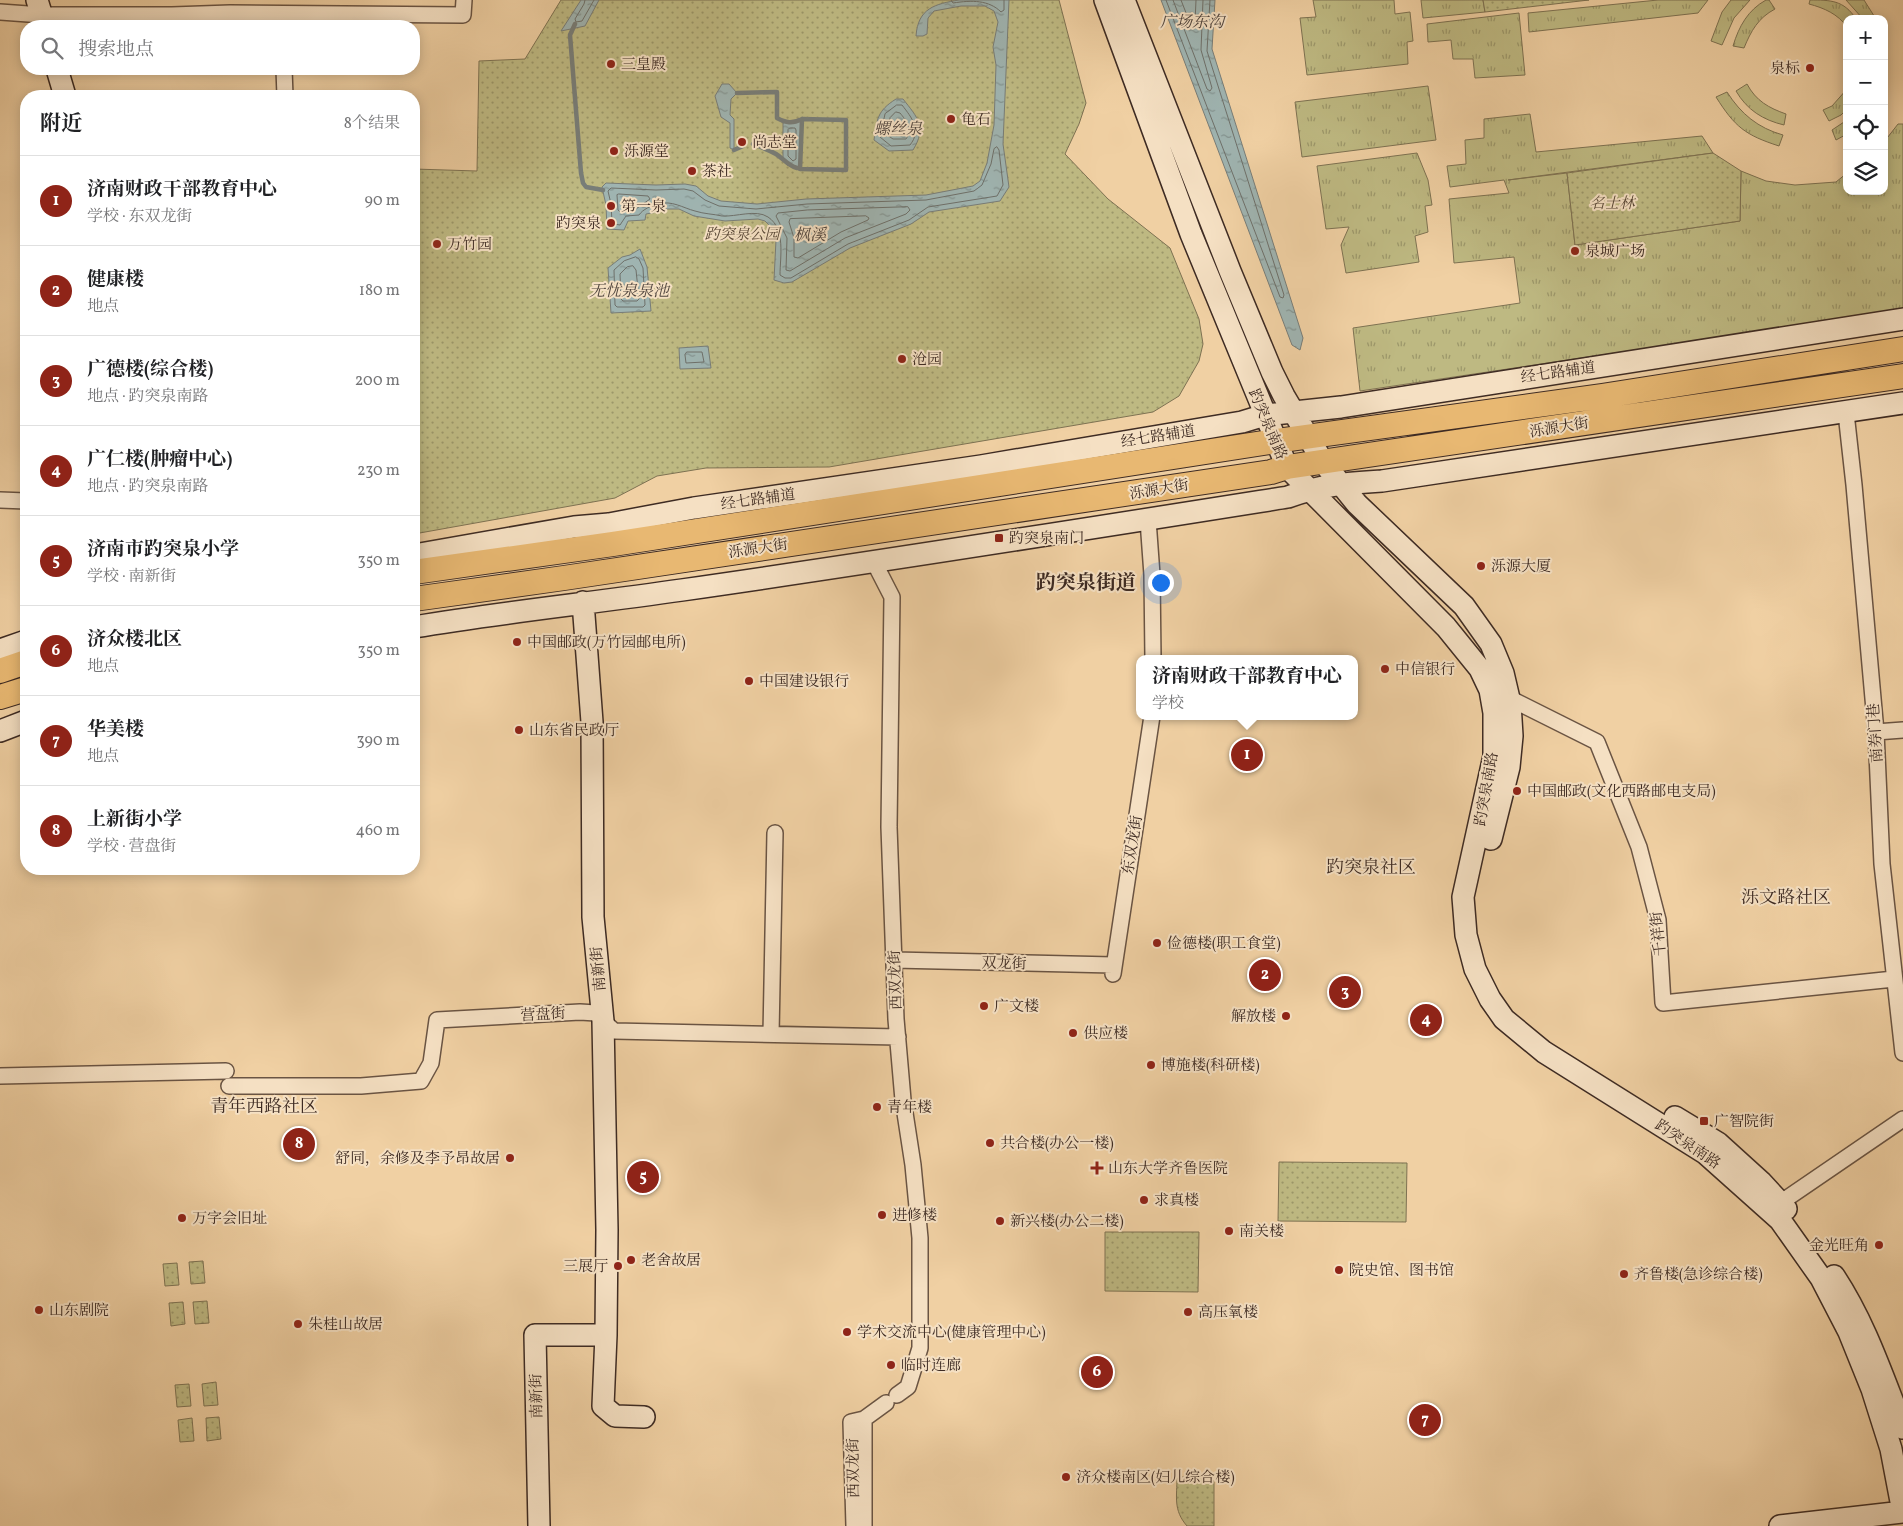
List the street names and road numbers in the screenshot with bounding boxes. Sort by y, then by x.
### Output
street label: 经七路辅道 [1520,358,1597,389]
street label: 趵突泉南路 [1242,386,1291,463]
street label: 泺源大街 [1528,413,1591,444]
street label: 经七路辅道 [1120,421,1197,454]
street label: 泺源大街 [1128,475,1191,506]
street label: 经七路辅道 [720,485,797,516]
street label: 泺源大街 [727,535,789,564]
street label: 南券门巷 [1864,702,1889,764]
street label: 趵突泉南路 [1471,750,1504,828]
street label: 东双龙街 [1118,814,1149,877]
street label: 千祥街 [1647,910,1672,957]
street label: 南新街 [587,946,612,992]
street label: 西双龙街 [885,950,908,1010]
street label: 双龙街 [981,954,1027,975]
street label: 营盘街 [520,1004,566,1027]
street label: 趵突泉南路 [1650,1116,1724,1175]
street label: 南新街 [527,1373,548,1419]
street label: 西双龙街 [843,1438,866,1498]

